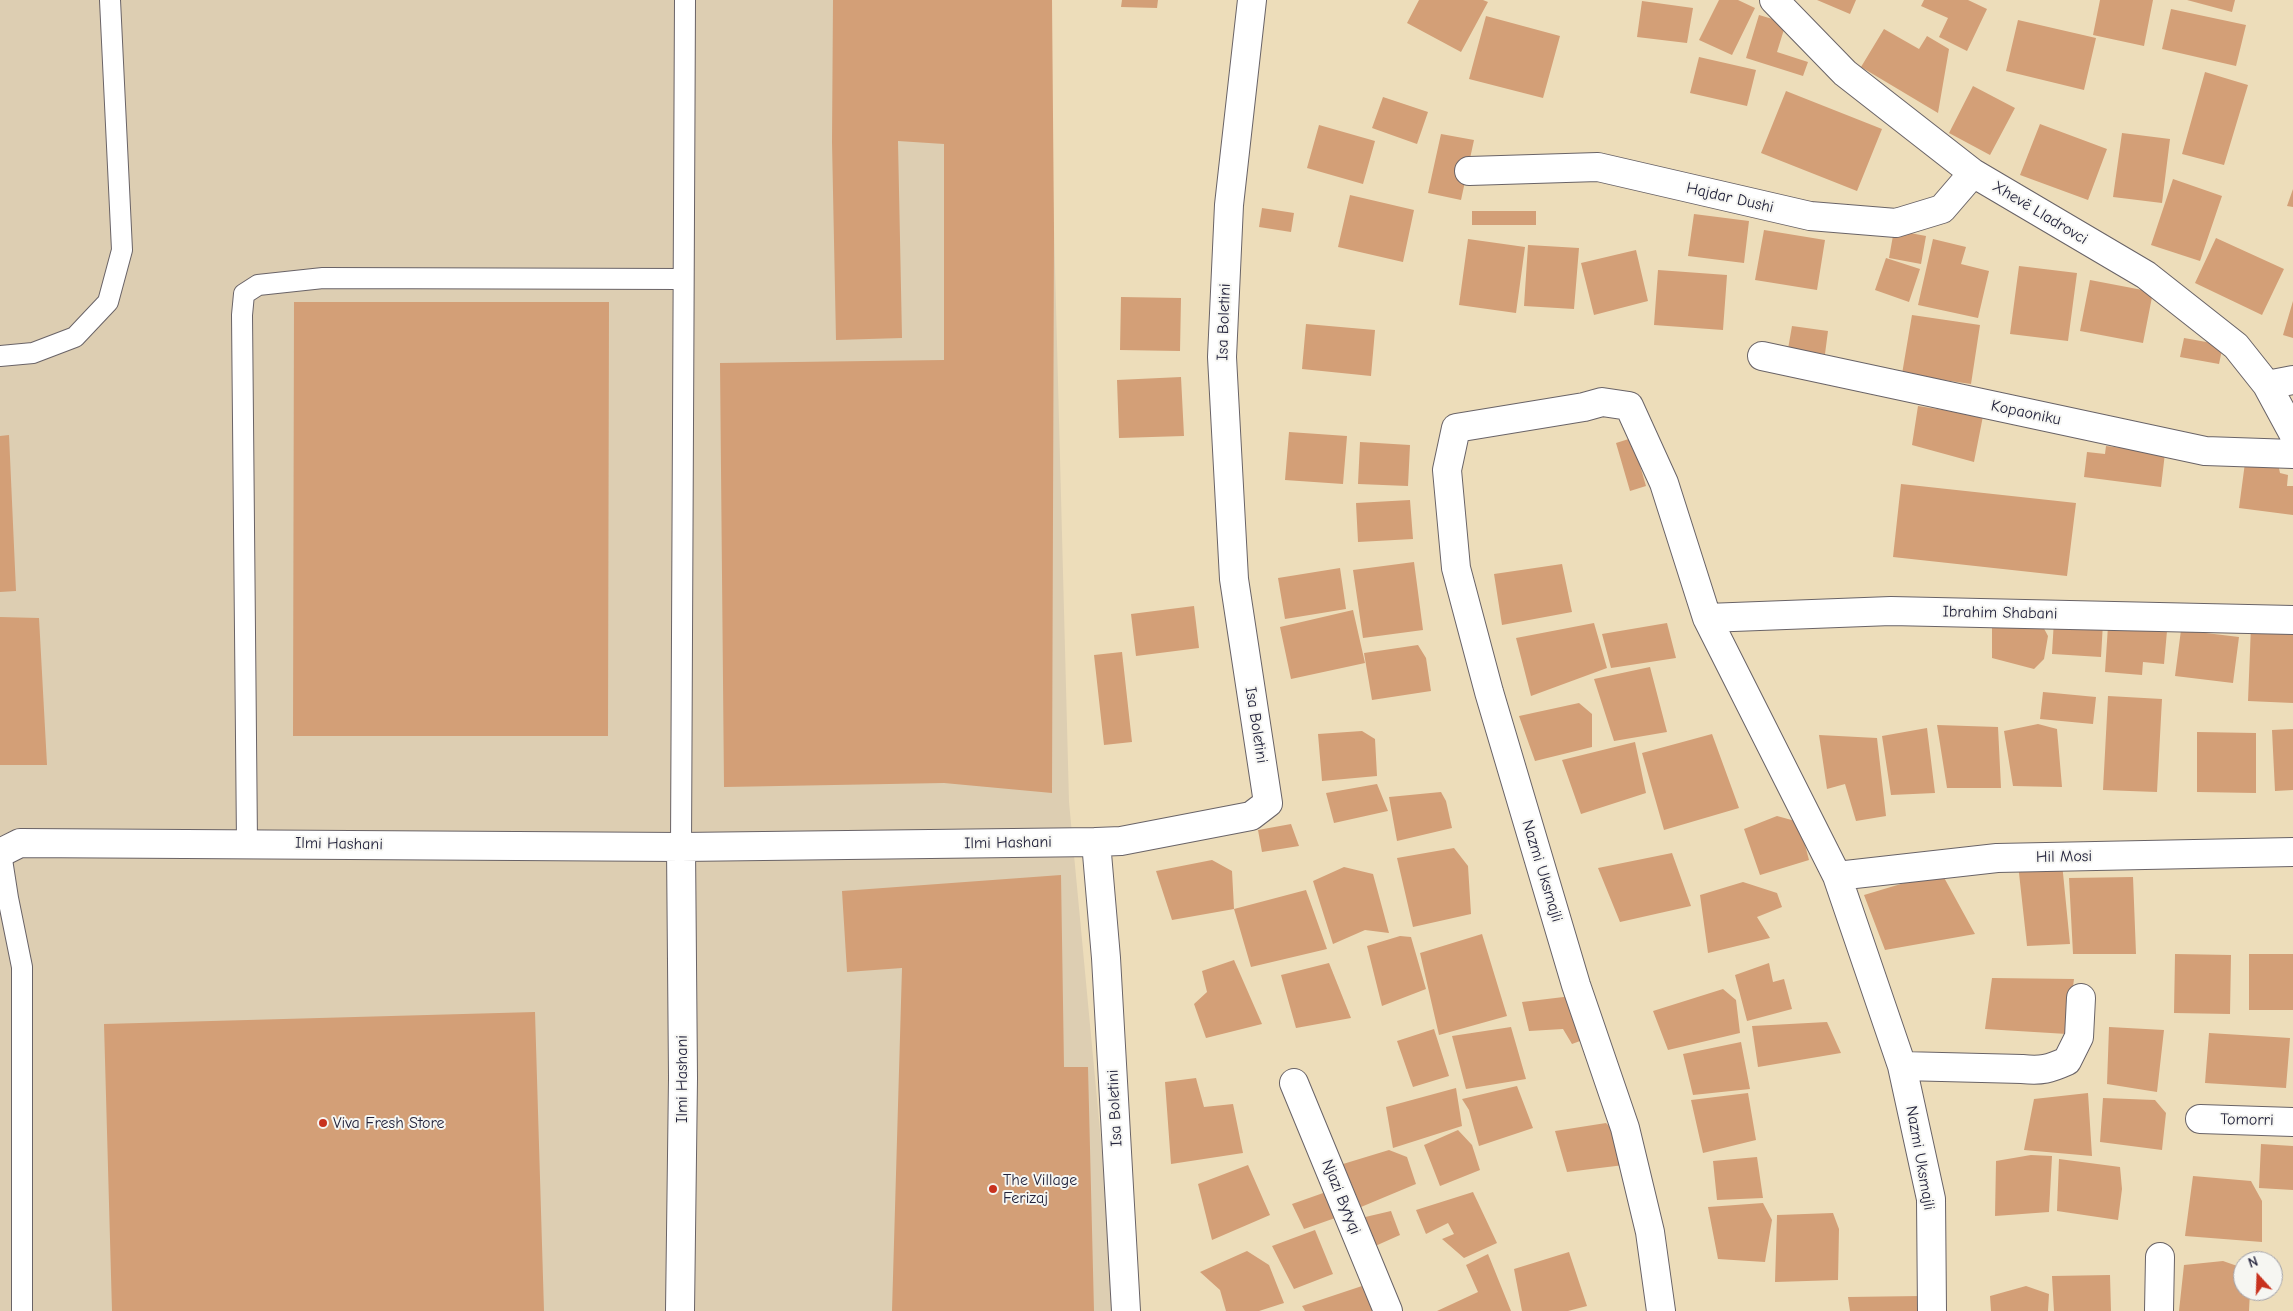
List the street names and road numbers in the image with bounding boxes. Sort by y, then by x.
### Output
street label: Xhevë Lladrovci [1989,177,2091,249]
street label: Hajdar Dushi [1684,179,1776,217]
street label: Isa Boletini [1213,283,1235,361]
street label: Kopaoniku [1989,396,2063,430]
street label: Ibrahim Shabani [1942,602,2058,624]
street label: Isa Boletini [1240,685,1272,765]
street label: Nazmi Uksmajli [1517,818,1567,924]
street label: Ilmi Hashani [964,833,1052,853]
street label: Ilmi Hashani [295,834,383,854]
street label: Hil Mosi [2036,847,2092,867]
street label: Ilmi Hashani [672,1035,692,1123]
street label: Isa Boletini [1103,1069,1127,1147]
street label: Nazmi Uksmajli [1901,1104,1939,1212]
street label: Tomorri [2220,1110,2274,1130]
street label: Njazi Bytyqi [1317,1157,1365,1237]

